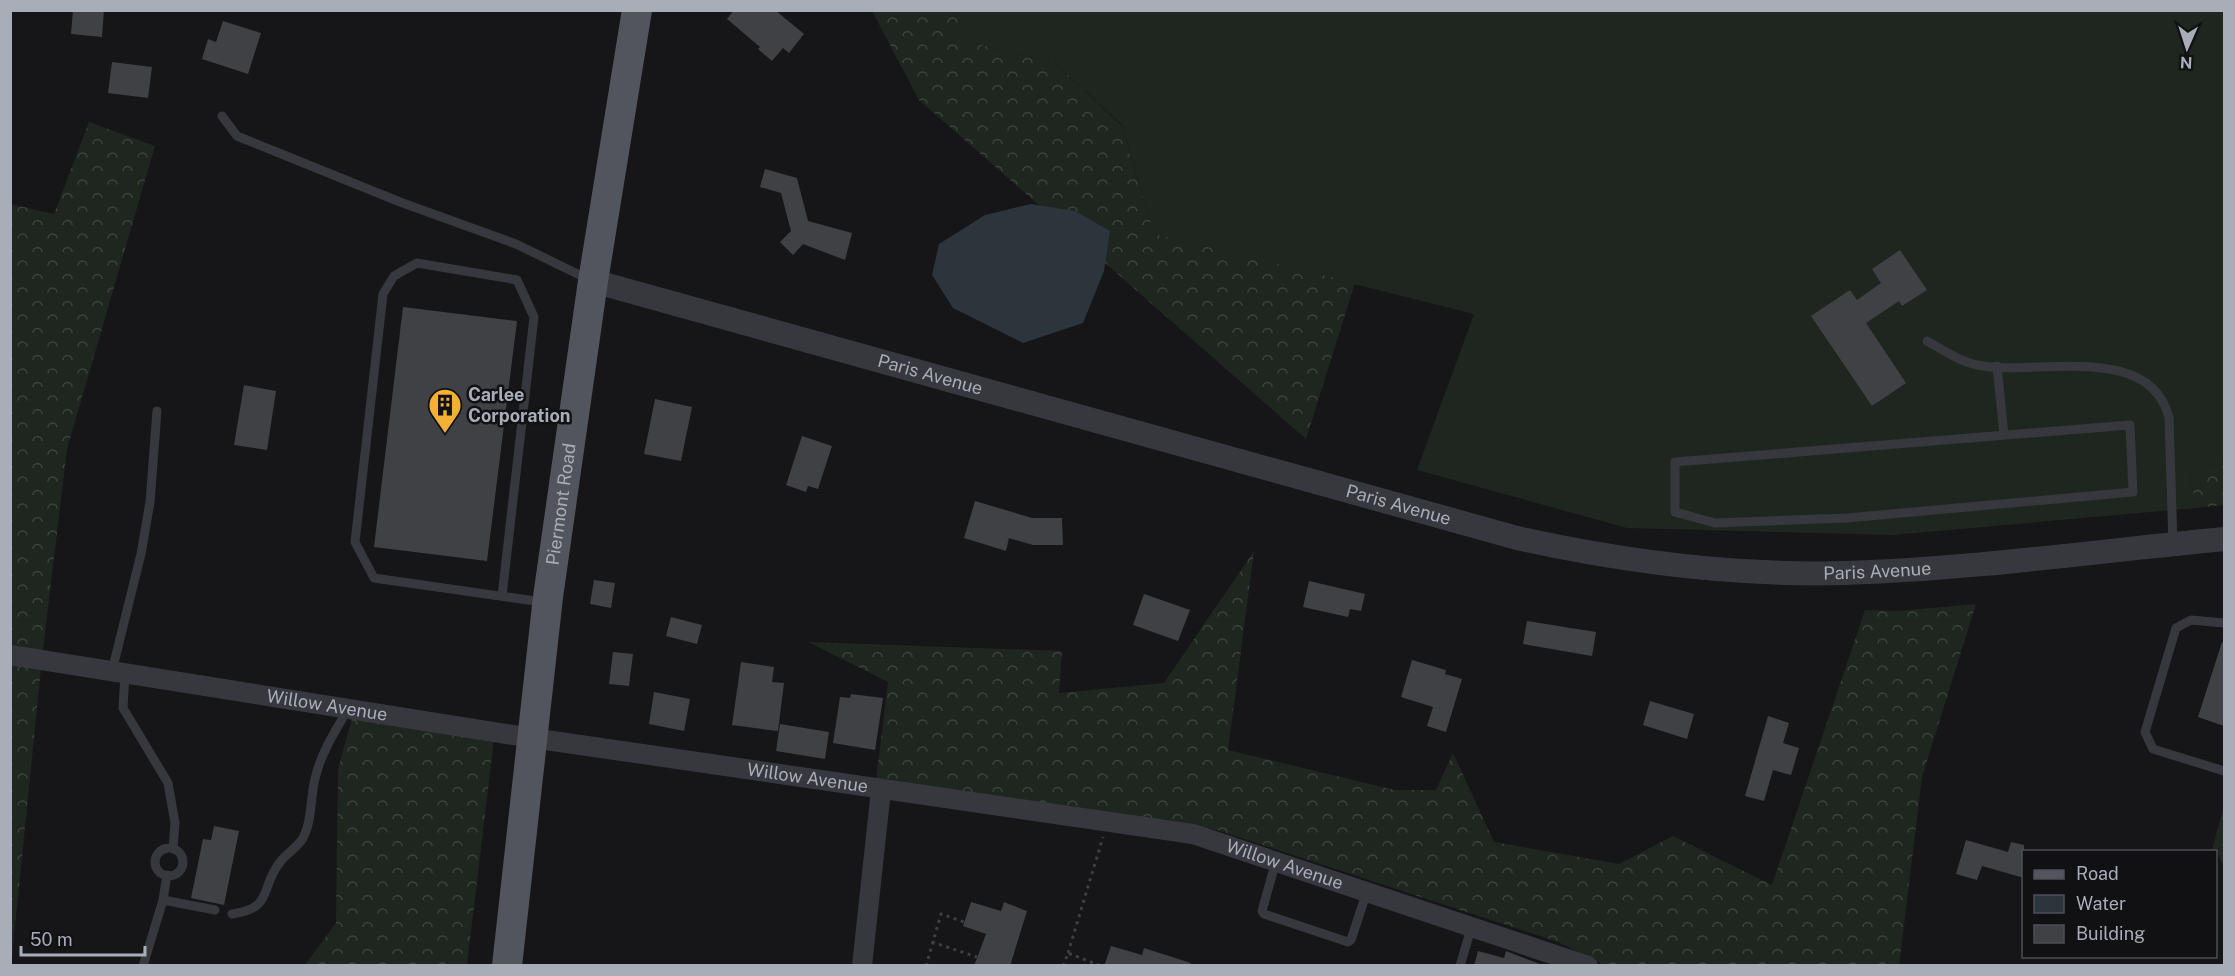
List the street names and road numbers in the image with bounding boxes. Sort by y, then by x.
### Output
street label: Paris Avenue [875,350,985,399]
street label: Piermont Road [542,442,580,567]
street label: Paris Avenue [1344,480,1453,529]
street label: Paris Avenue [1823,557,1932,583]
street label: Willow Avenue [265,685,389,725]
street label: Willow Avenue [746,758,870,797]
street label: Willow Avenue [1223,835,1346,893]

